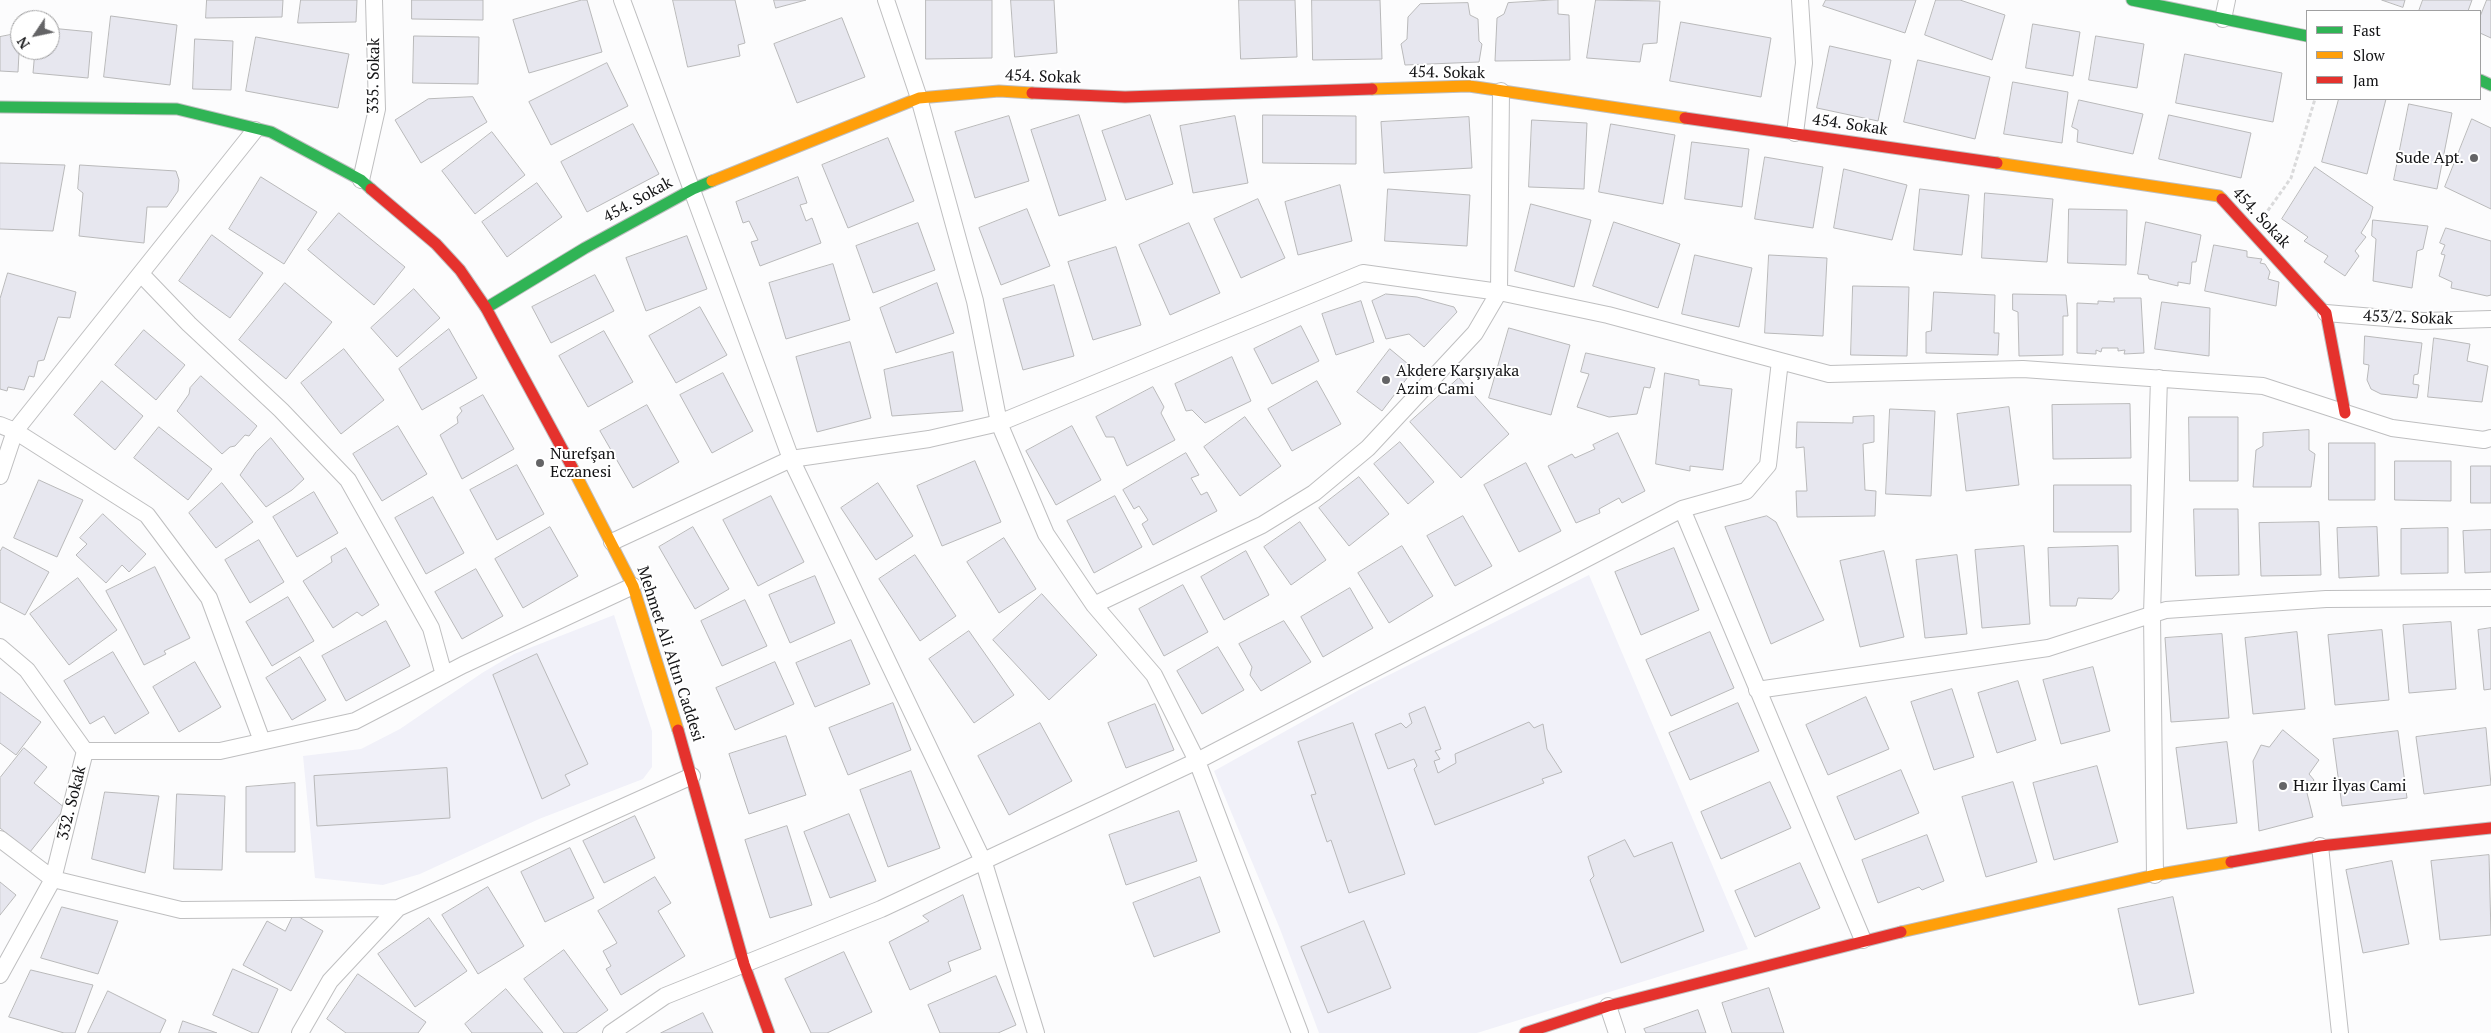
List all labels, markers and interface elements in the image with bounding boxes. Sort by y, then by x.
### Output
north arrow [10,10,60,60]
legend [2306,10,2481,100]
text: Fast [2353,20,2381,40]
text: N [12,33,34,53]
street label: 335. Sokak [364,38,384,114]
text: Slow [2353,45,2385,65]
street label: 454. Sokak [1409,63,1485,83]
street label: 454. Sokak [1005,66,1081,88]
text: Jam [2353,70,2379,90]
street label: 454. Sokak [1811,110,1889,140]
place label: Sude Apt. [2395,148,2464,168]
marker: Sude Apt. [2468,152,2480,164]
street label: 454. Sokak [600,173,676,227]
street label: 454. Sokak [2228,184,2294,252]
street label: 453/2. Sokak [2363,307,2453,329]
place label: Akdere Karşıyaka Azim Cami [1396,361,1519,399]
marker: Akdere Karşıyaka Azim Cami [1380,374,1392,386]
place label: Nurefşan Eczanesi [550,444,615,482]
marker: Nurefşan Eczanesi [534,457,546,469]
street label: Mehmet Ali Altın Caddesi [633,564,707,744]
street label: 332. Sokak [53,764,91,842]
place label: Hızır İlyas Cami [2293,776,2407,796]
marker: Hızır İlyas Cami [2277,780,2289,792]

